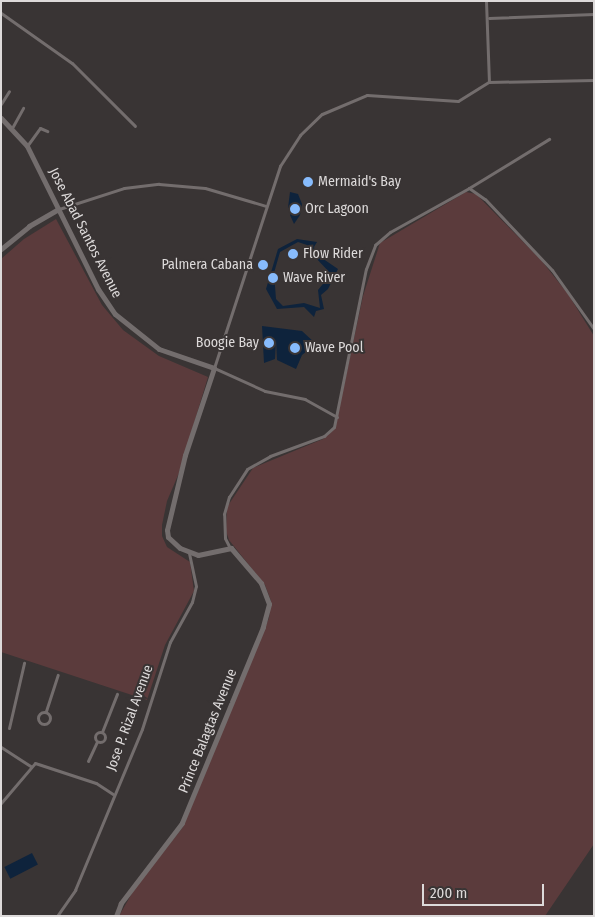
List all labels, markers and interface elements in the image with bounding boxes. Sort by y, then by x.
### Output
street label: Jose Abad Santos Avenue [45,165,125,301]
place label: Mermaid's Bay [318,174,401,190]
marker: Mermaid's Bay [302,176,314,188]
place label: Orc Lagoon [305,201,369,217]
marker: Orc Lagoon [289,203,301,215]
place label: Flow Rider [303,246,363,262]
marker: Flow Rider [287,248,299,260]
place label: Palmera Cabana [161,257,253,273]
marker: Palmera Cabana [257,259,269,271]
place label: Wave River [283,270,345,286]
marker: Wave River [267,272,279,284]
place label: Boogie Bay [196,335,259,351]
marker: Boogie Bay [263,337,275,349]
place label: Wave Pool [305,340,363,356]
marker: Wave Pool [289,342,301,354]
street label: Jose P. Rizal Avenue [103,663,157,773]
street label: Prince Balagtas Avenue [175,666,241,796]
scale bar [425,874,548,906]
text: 200 m [430,884,467,902]

